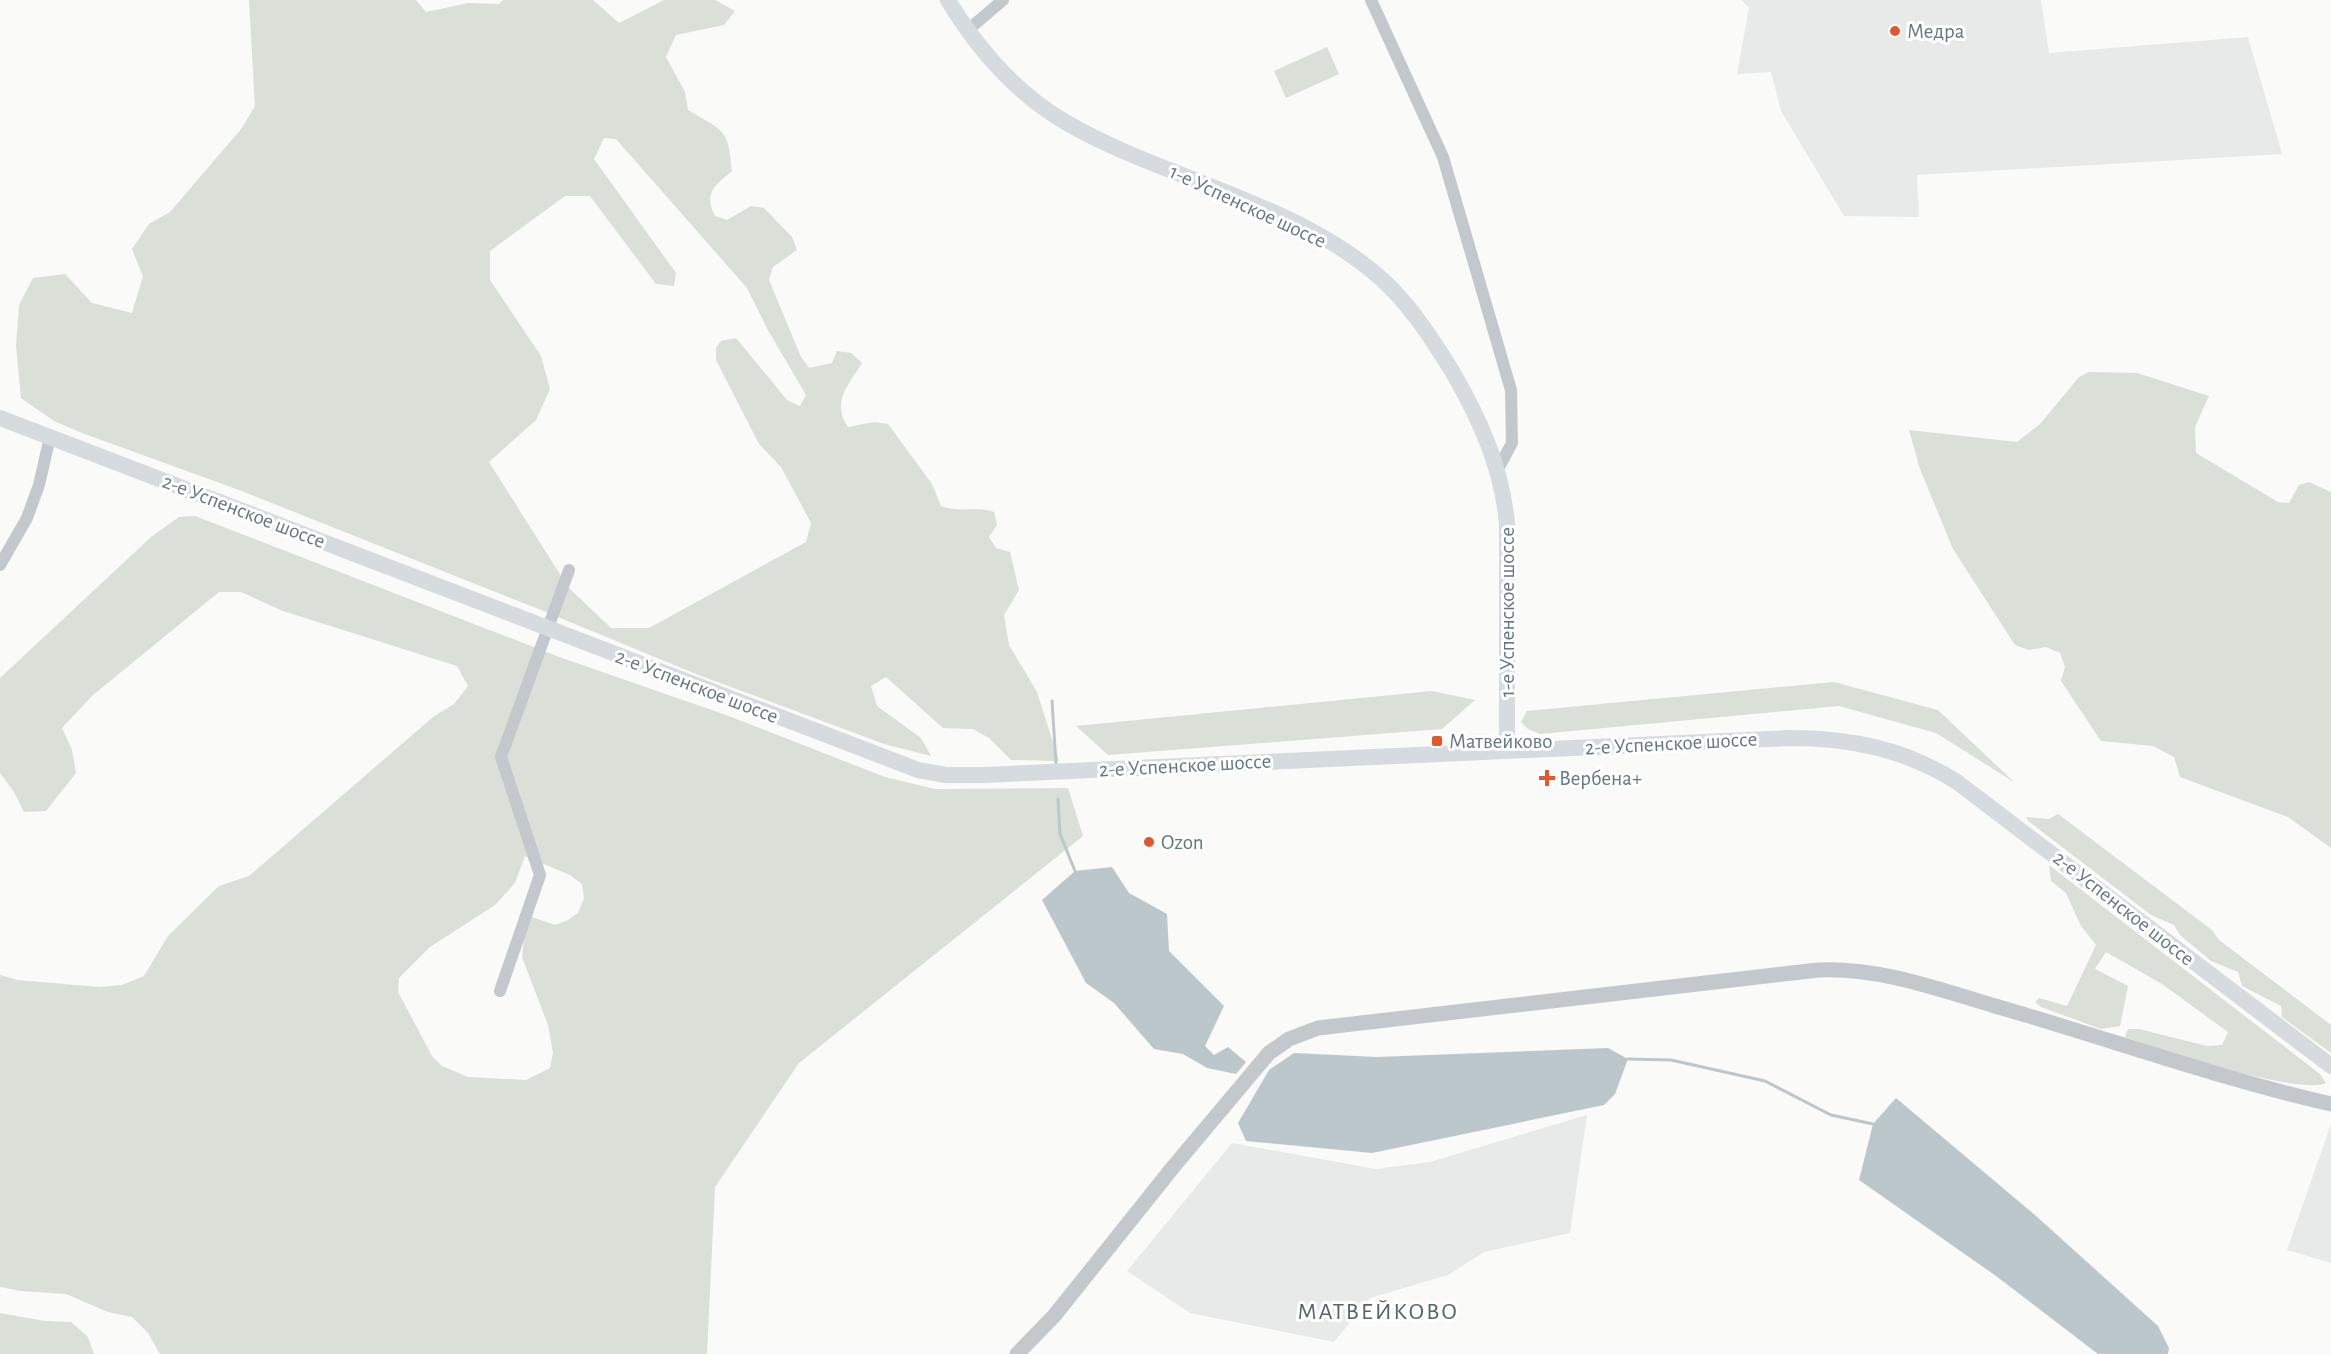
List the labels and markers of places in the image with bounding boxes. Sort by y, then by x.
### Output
place label: Медра [1907,21,1965,42]
marker: Медра [1888,24,1902,38]
place label: Матвейково [1449,731,1552,752]
marker: Матвейково [1430,734,1444,748]
place label: Вербена+ [1559,768,1642,789]
marker: Вербена+ [1540,771,1554,785]
place label: Ozon [1161,832,1204,853]
marker: Ozon [1142,835,1156,849]

